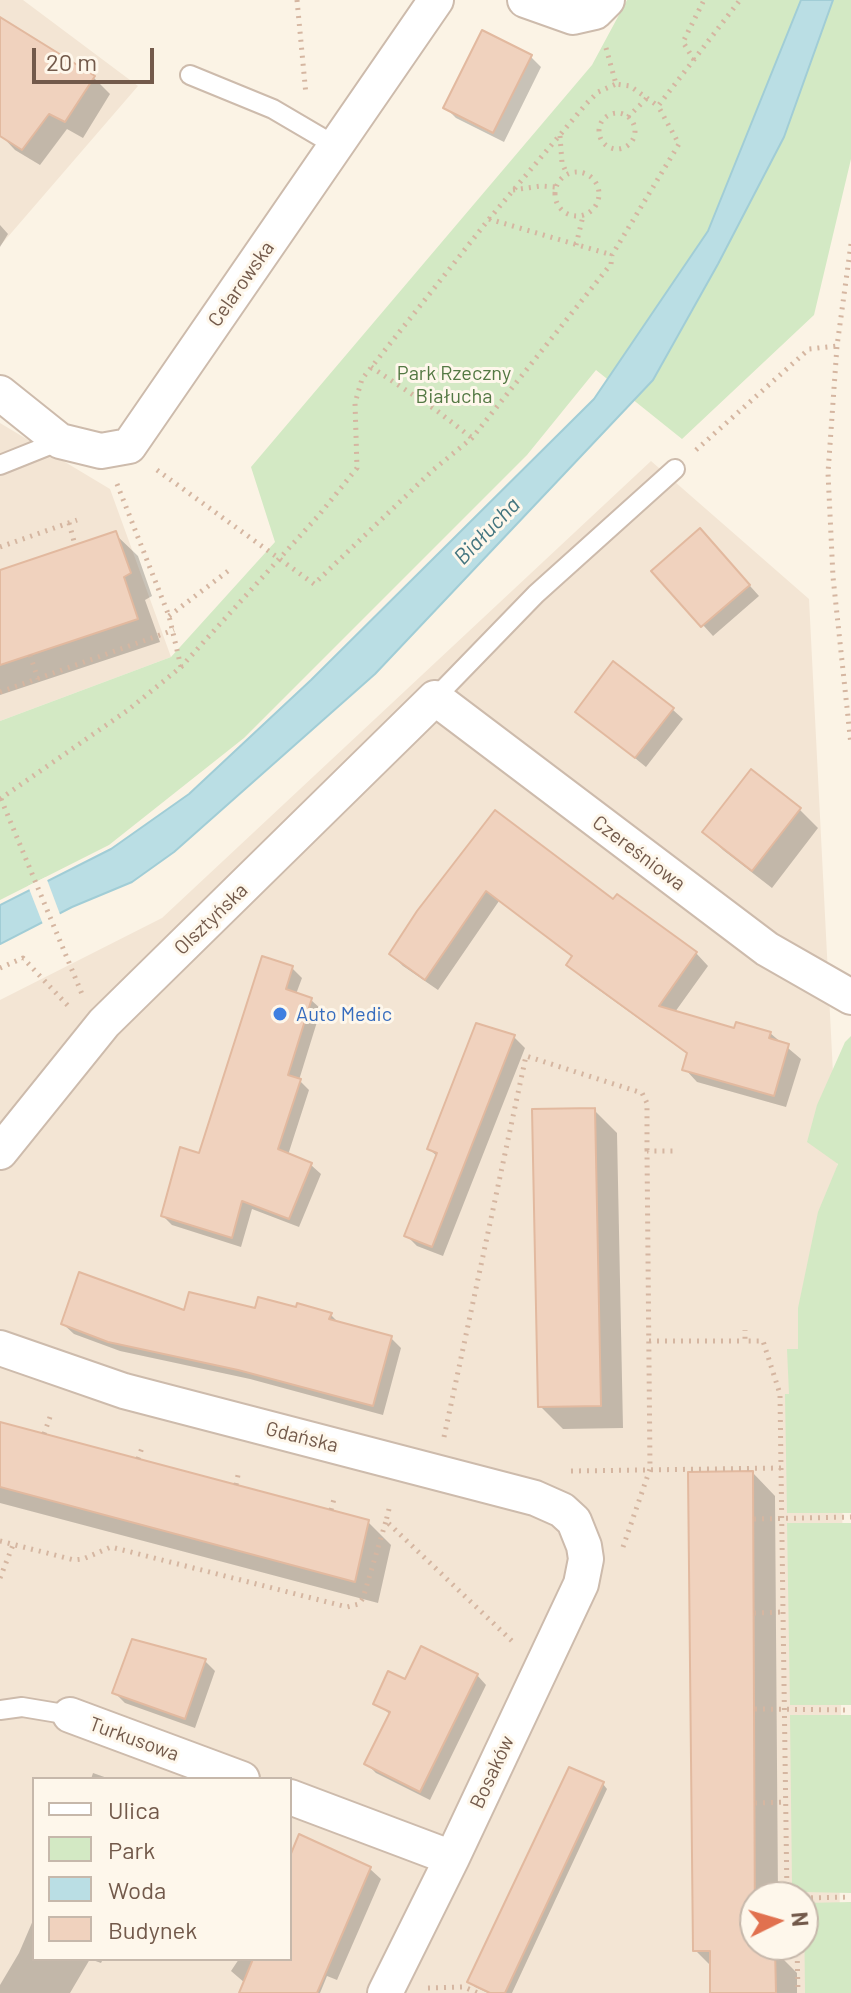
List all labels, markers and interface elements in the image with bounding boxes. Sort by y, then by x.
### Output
scale bar [36,32,158,82]
text: 20 m [46,47,97,76]
street label: Celarowska [203,237,279,331]
park label: Park Rzeczny Białucha [397,361,511,408]
water label: Białucha [449,492,525,570]
street label: Czereśniowa [588,810,690,896]
street label: Olsztyńska [169,878,253,960]
place label: Auto Medic [296,1002,392,1026]
marker: Auto Medic [271,1005,289,1023]
street label: Gdańska [263,1416,341,1458]
street label: Turkusowa [86,1712,182,1766]
street label: Bosaków [465,1732,519,1812]
legend [32,1777,292,1961]
text: Ulica [108,1795,160,1824]
text: Park [108,1835,155,1864]
text: Woda [108,1875,166,1904]
north arrow [739,1881,819,1961]
text: N [787,1911,815,1928]
text: Budynek [108,1915,197,1944]

